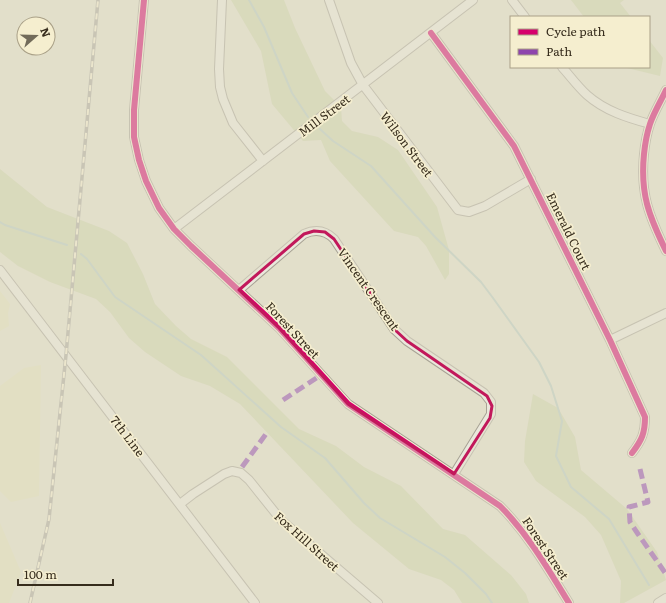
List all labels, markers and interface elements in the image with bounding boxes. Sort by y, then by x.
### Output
north arrow [16,16,56,56]
legend [510,16,650,68]
text: Cycle path [546,22,606,40]
text: N [37,25,55,39]
text: Path [546,42,572,60]
street label: Mill Street [294,89,354,140]
street label: Wilson Street [376,107,438,181]
street label: Emerald Court [542,189,596,273]
street label: Vincent Crescent [334,244,404,334]
street label: Forest Street [262,297,324,363]
street label: 7th Line [107,412,149,460]
street label: Fox Hill Street [271,507,344,575]
street label: Forest Street [518,513,574,583]
scale bar [18,561,113,587]
text: 100 m [24,565,57,583]

